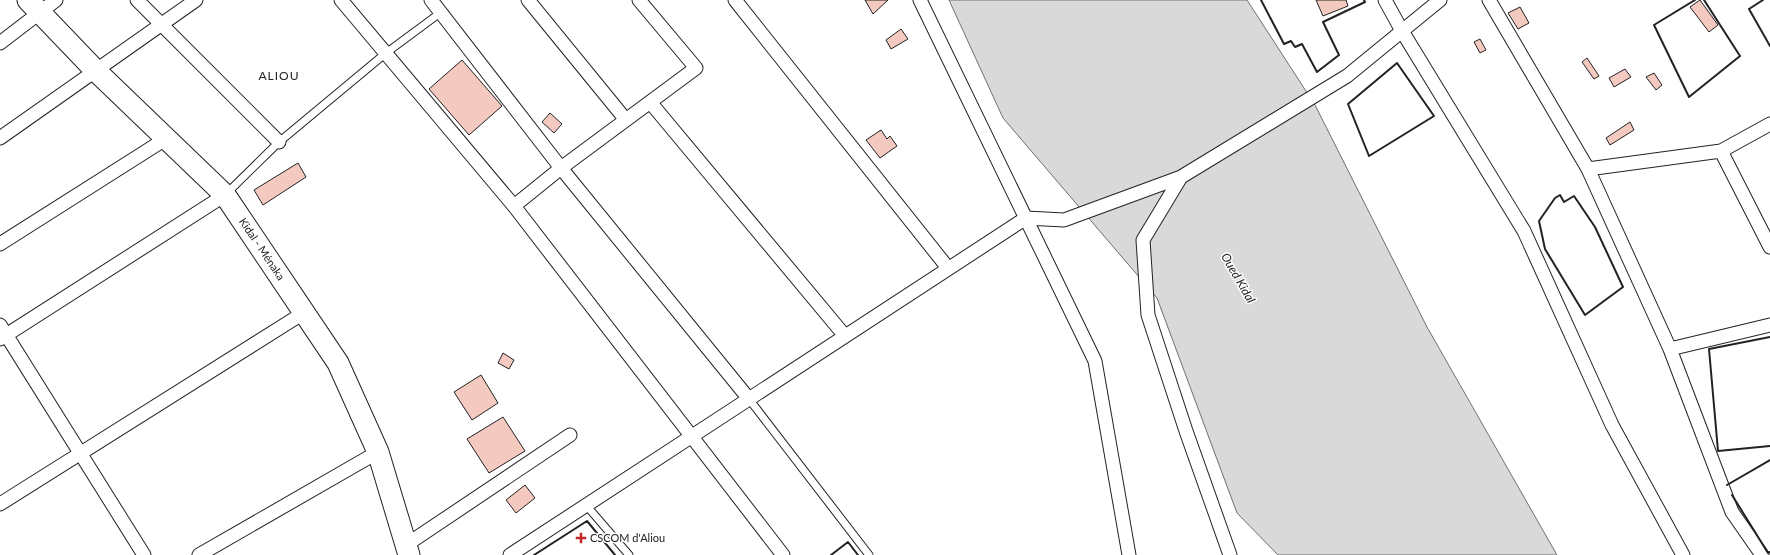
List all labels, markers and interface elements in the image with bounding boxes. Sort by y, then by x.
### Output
district label: ALIOU [258,68,300,83]
street label: Kidal - Ménaka [237,215,288,282]
water label: Oued Kidal [1218,250,1259,306]
place label: CSCOM d'Aliou [590,531,665,544]
marker: CSCOM d'Aliou [575,532,587,544]

